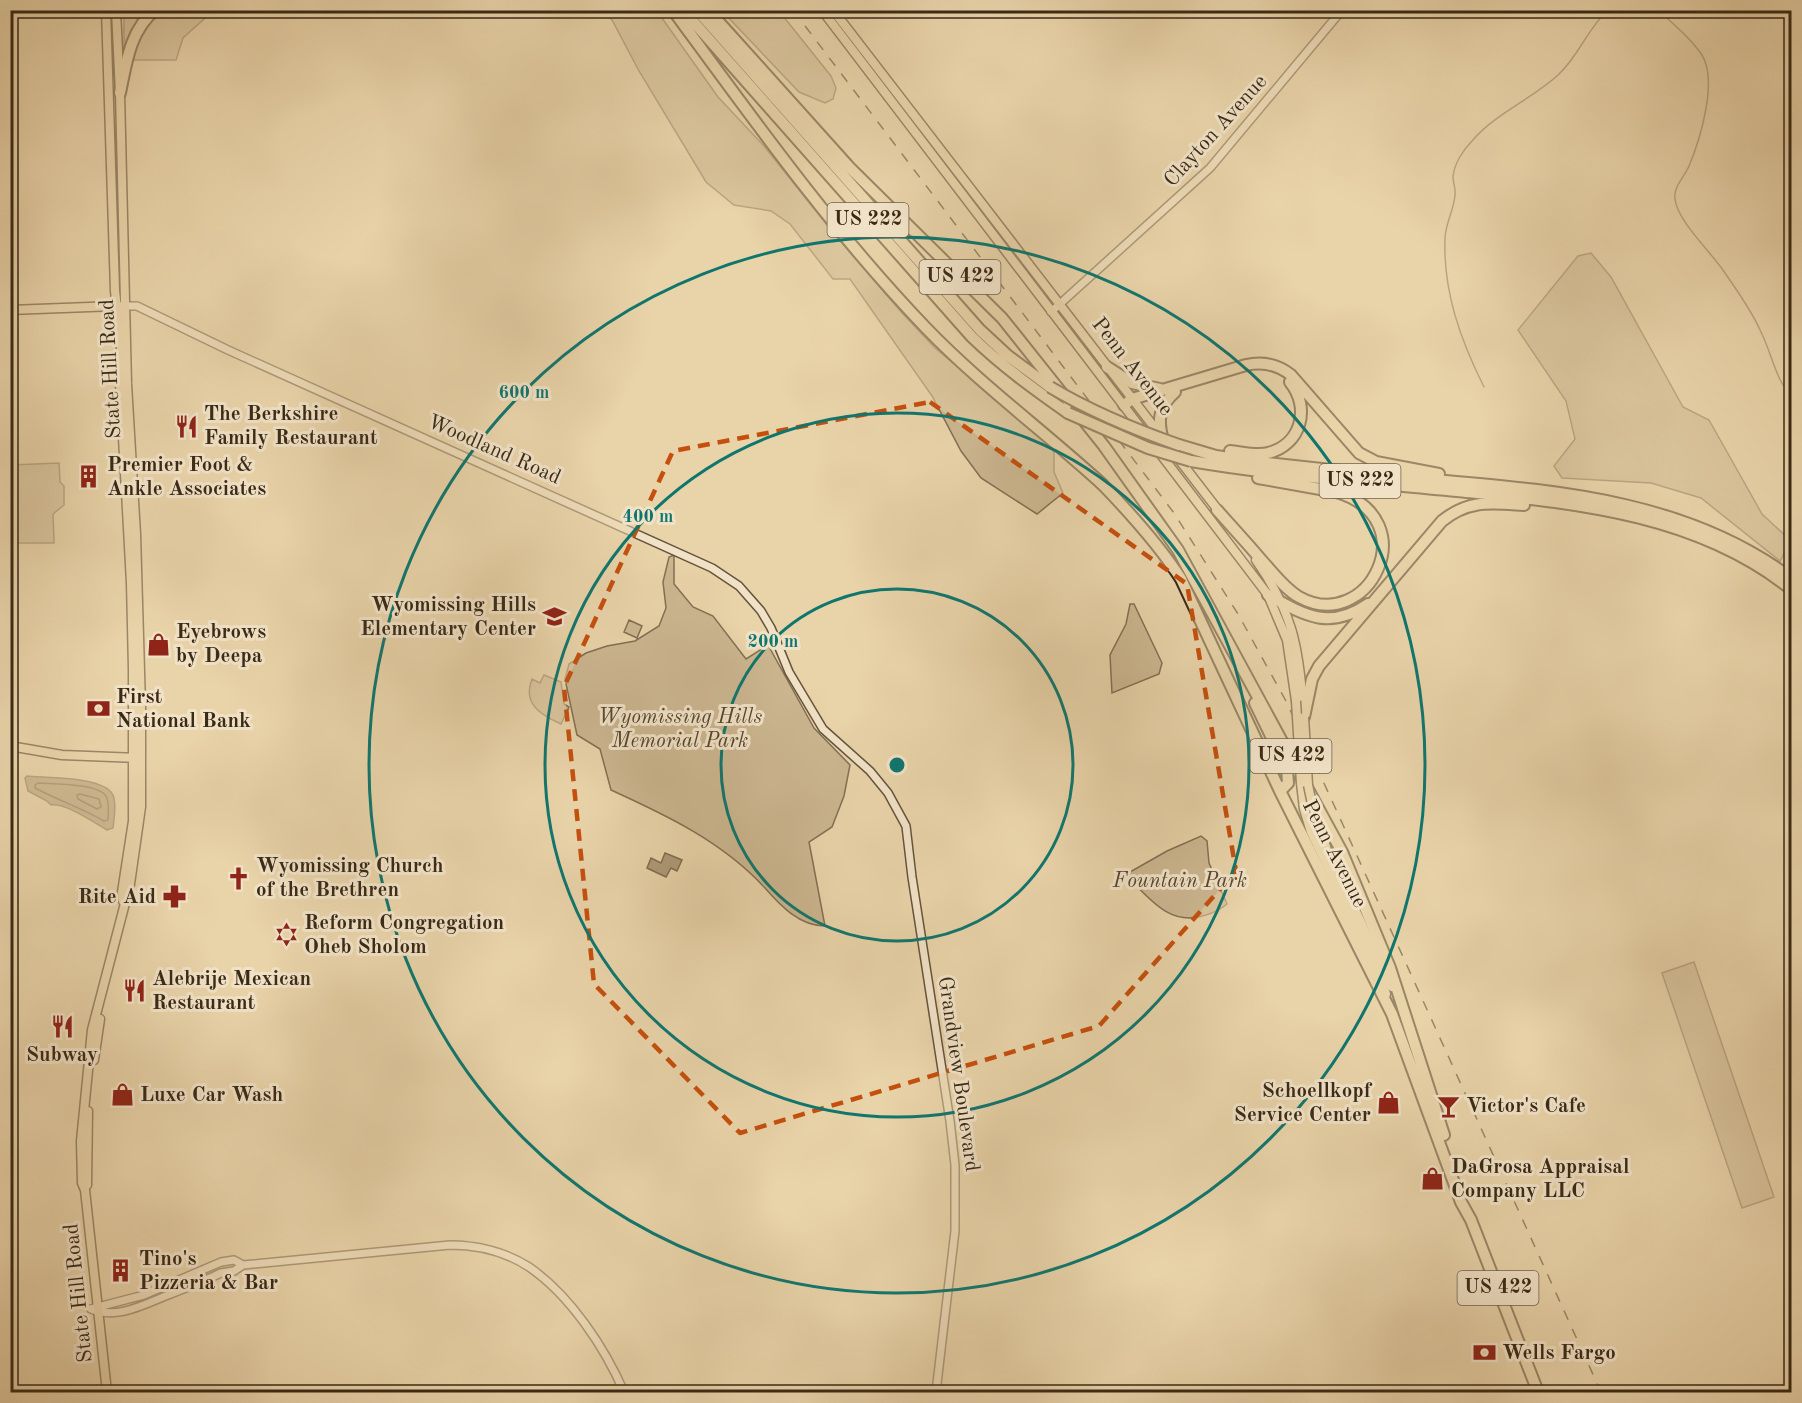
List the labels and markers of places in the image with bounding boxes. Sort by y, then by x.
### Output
place label: The Berkshire Family Restaurant [204,404,378,449]
restaurant icon: The Berkshire Family Restaurant [173,413,199,439]
place label: Premier Foot & Ankle Associates [107,455,266,500]
building icon: Premier Foot & Ankle Associates [76,464,102,490]
place label: Wyomissing Hills Elementary Center [360,595,536,640]
school or university icon: Wyomissing Hills Elementary Center [541,604,567,630]
place label: Eyebrows by Deepa [176,622,266,667]
shop icon: Eyebrows by Deepa [145,631,171,657]
place label: First National Bank [116,687,251,732]
bank icon: First National Bank [85,696,111,722]
centre of rings [887,755,907,775]
place label: Wyomissing Church of the Brethren [256,856,444,901]
church icon: Wyomissing Church of the Brethren [225,865,251,891]
pharmacy icon: Rite Aid [161,884,187,910]
place label: Rite Aid [78,887,156,908]
place label: Reform Congregation Oheb Sholom [304,913,504,958]
synagogue icon: Reform Congregation Oheb Sholom [273,922,299,948]
place label: Alebrije Mexican Restaurant [152,969,311,1014]
restaurant icon: Alebrije Mexican Restaurant [121,978,147,1004]
restaurant icon: Subway [49,1014,75,1040]
place label: Subway [26,1045,98,1066]
place label: Schoellkopf Service Center [1234,1081,1373,1126]
shop icon: Luxe Car Wash [109,1082,135,1108]
place label: Luxe Car Wash [140,1085,283,1106]
shop icon: Schoellkopf Service Center [1376,1090,1402,1116]
bar icon: Victor's Cafe [1435,1093,1461,1119]
place label: Victor's Cafe [1466,1096,1586,1117]
place label: DaGrosa Appraisal Company LLC [1451,1157,1629,1202]
shop icon: DaGrosa Appraisal Company LLC [1420,1166,1446,1192]
place label: Tino's Pizzeria & Bar [139,1249,278,1294]
building icon: Tino's Pizzeria & Bar [108,1258,134,1284]
bank icon: Wells Fargo [1471,1340,1497,1366]
place label: Wells Fargo [1502,1343,1616,1364]

